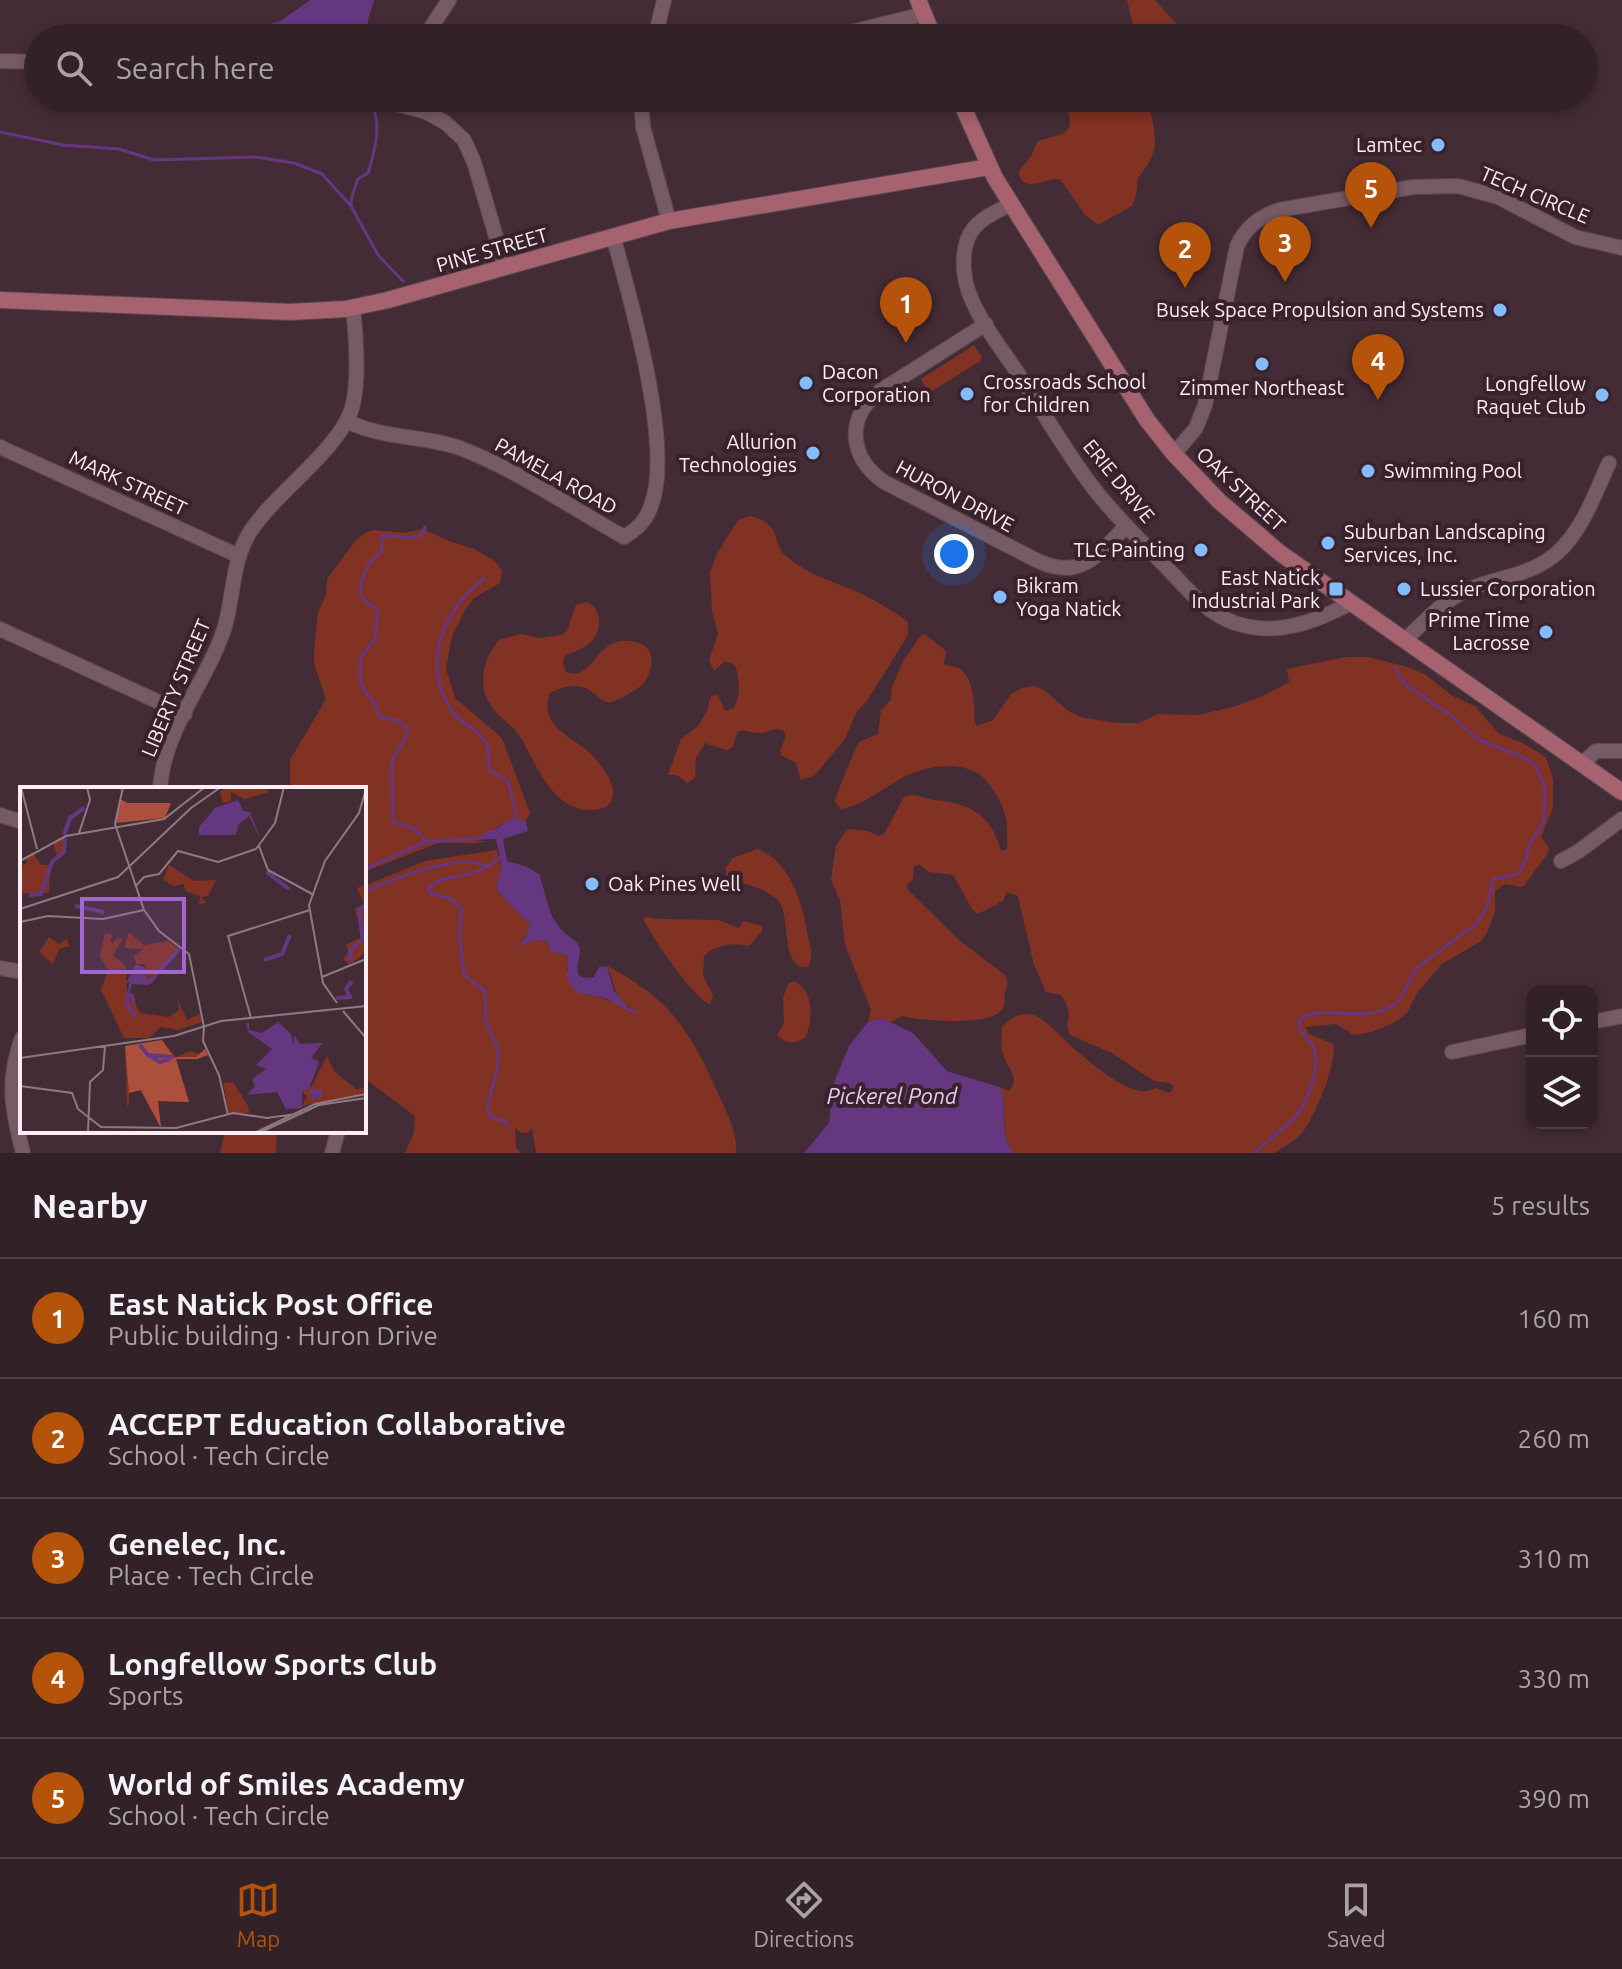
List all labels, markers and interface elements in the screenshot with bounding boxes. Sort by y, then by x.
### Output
search box [24,24,1598,112]
icon: search [52,46,96,90]
text: Search here [116,51,275,85]
place label: Lamtec [1356,133,1422,156]
marker: Lamtec [1429,136,1447,154]
street label: TECH CIRCLE [1477,161,1593,228]
pin: 5 [1345,162,1397,228]
pin: 3 [1259,216,1311,282]
pin: 2 [1159,222,1211,288]
street label: PINE STREET [434,223,550,276]
pin: 1 [880,277,932,343]
place label: Busek Space Propulsion and Systems [1156,298,1484,321]
marker: Busek Space Propulsion and Systems [1491,301,1509,319]
pin: 4 [1352,334,1404,400]
marker: Zimmer Northeast [1253,355,1271,373]
place label: Dacon Corporation [822,360,931,406]
place label: Crossroads School for Children [983,370,1146,416]
place label: Longfellow Raquet Club [1476,372,1586,418]
marker: Dacon Corporation [797,374,815,392]
place label: Zimmer Northeast [1180,376,1345,399]
marker: Crossroads School for Children [958,385,976,403]
marker: Longfellow Raquet Club [1593,386,1611,404]
place label: Allurion Technologies [679,430,797,476]
street label: PAMELA ROAD [491,433,621,519]
street label: ERIE DRIVE [1079,434,1160,527]
street label: OAK STREET [1192,442,1290,535]
marker: Allurion Technologies [804,444,822,462]
street label: MARK STREET [66,445,191,520]
street label: HURON DRIVE [892,455,1018,536]
place label: Swimming Pool [1384,459,1522,482]
marker: Swimming Pool [1359,462,1377,480]
place label: Suburban Landscaping Services, Inc. [1344,520,1546,566]
your location [934,534,974,574]
marker: Suburban Landscaping Services, Inc. [1319,534,1337,552]
place label: TLC Painting [1074,538,1185,561]
marker: TLC Painting [1192,541,1210,559]
place label: East Natick Industrial Park [1192,566,1320,612]
place label: Bikram Yoga Natick [1016,574,1121,620]
place label: Lussier Corporation [1420,577,1596,600]
marker: East Natick Industrial Park [1327,580,1345,598]
marker: Lussier Corporation [1395,580,1413,598]
marker: Bikram Yoga Natick [991,588,1009,606]
place label: Prime Time Lacrosse [1428,608,1530,654]
street label: LIBERTY STREET [136,616,215,760]
marker: Prime Time Lacrosse [1537,623,1555,641]
inset map [20,787,366,1133]
place label: Oak Pines Well [608,872,741,895]
marker: Oak Pines Well [583,875,601,893]
map controls [1526,985,1598,1129]
button: locate [1526,985,1598,1057]
button: layers [1526,1057,1598,1129]
water label: Pickerel Pond [827,1083,958,1108]
text: Nearby [32,1186,147,1224]
text: 5 results [1491,1191,1590,1220]
text: East Natick Post Office [108,1287,433,1321]
text: 1 [51,1304,65,1333]
text: 160 m [1518,1304,1590,1333]
text: Public building · Huron Drive [108,1321,438,1350]
text: ACCEPT Education Collaborative [108,1407,566,1441]
text: 2 [51,1424,65,1453]
text: 260 m [1518,1424,1590,1453]
text: School · Tech Circle [108,1441,330,1470]
text: Genelec, Inc. [108,1527,286,1561]
text: 3 [51,1544,65,1573]
text: 310 m [1518,1544,1590,1573]
text: Place · Tech Circle [108,1561,314,1590]
text: Longfellow Sports Club [108,1647,437,1681]
text: 4 [51,1664,65,1693]
text: 330 m [1518,1664,1590,1693]
text: Sports [108,1681,183,1710]
text: World of Smiles Academy [108,1767,465,1801]
text: 5 [51,1784,65,1813]
text: 390 m [1518,1784,1590,1813]
text: School · Tech Circle [108,1801,330,1830]
tab: Map [236,1878,280,1951]
tab: Directions [753,1878,854,1951]
tab: Saved [1327,1878,1386,1951]

